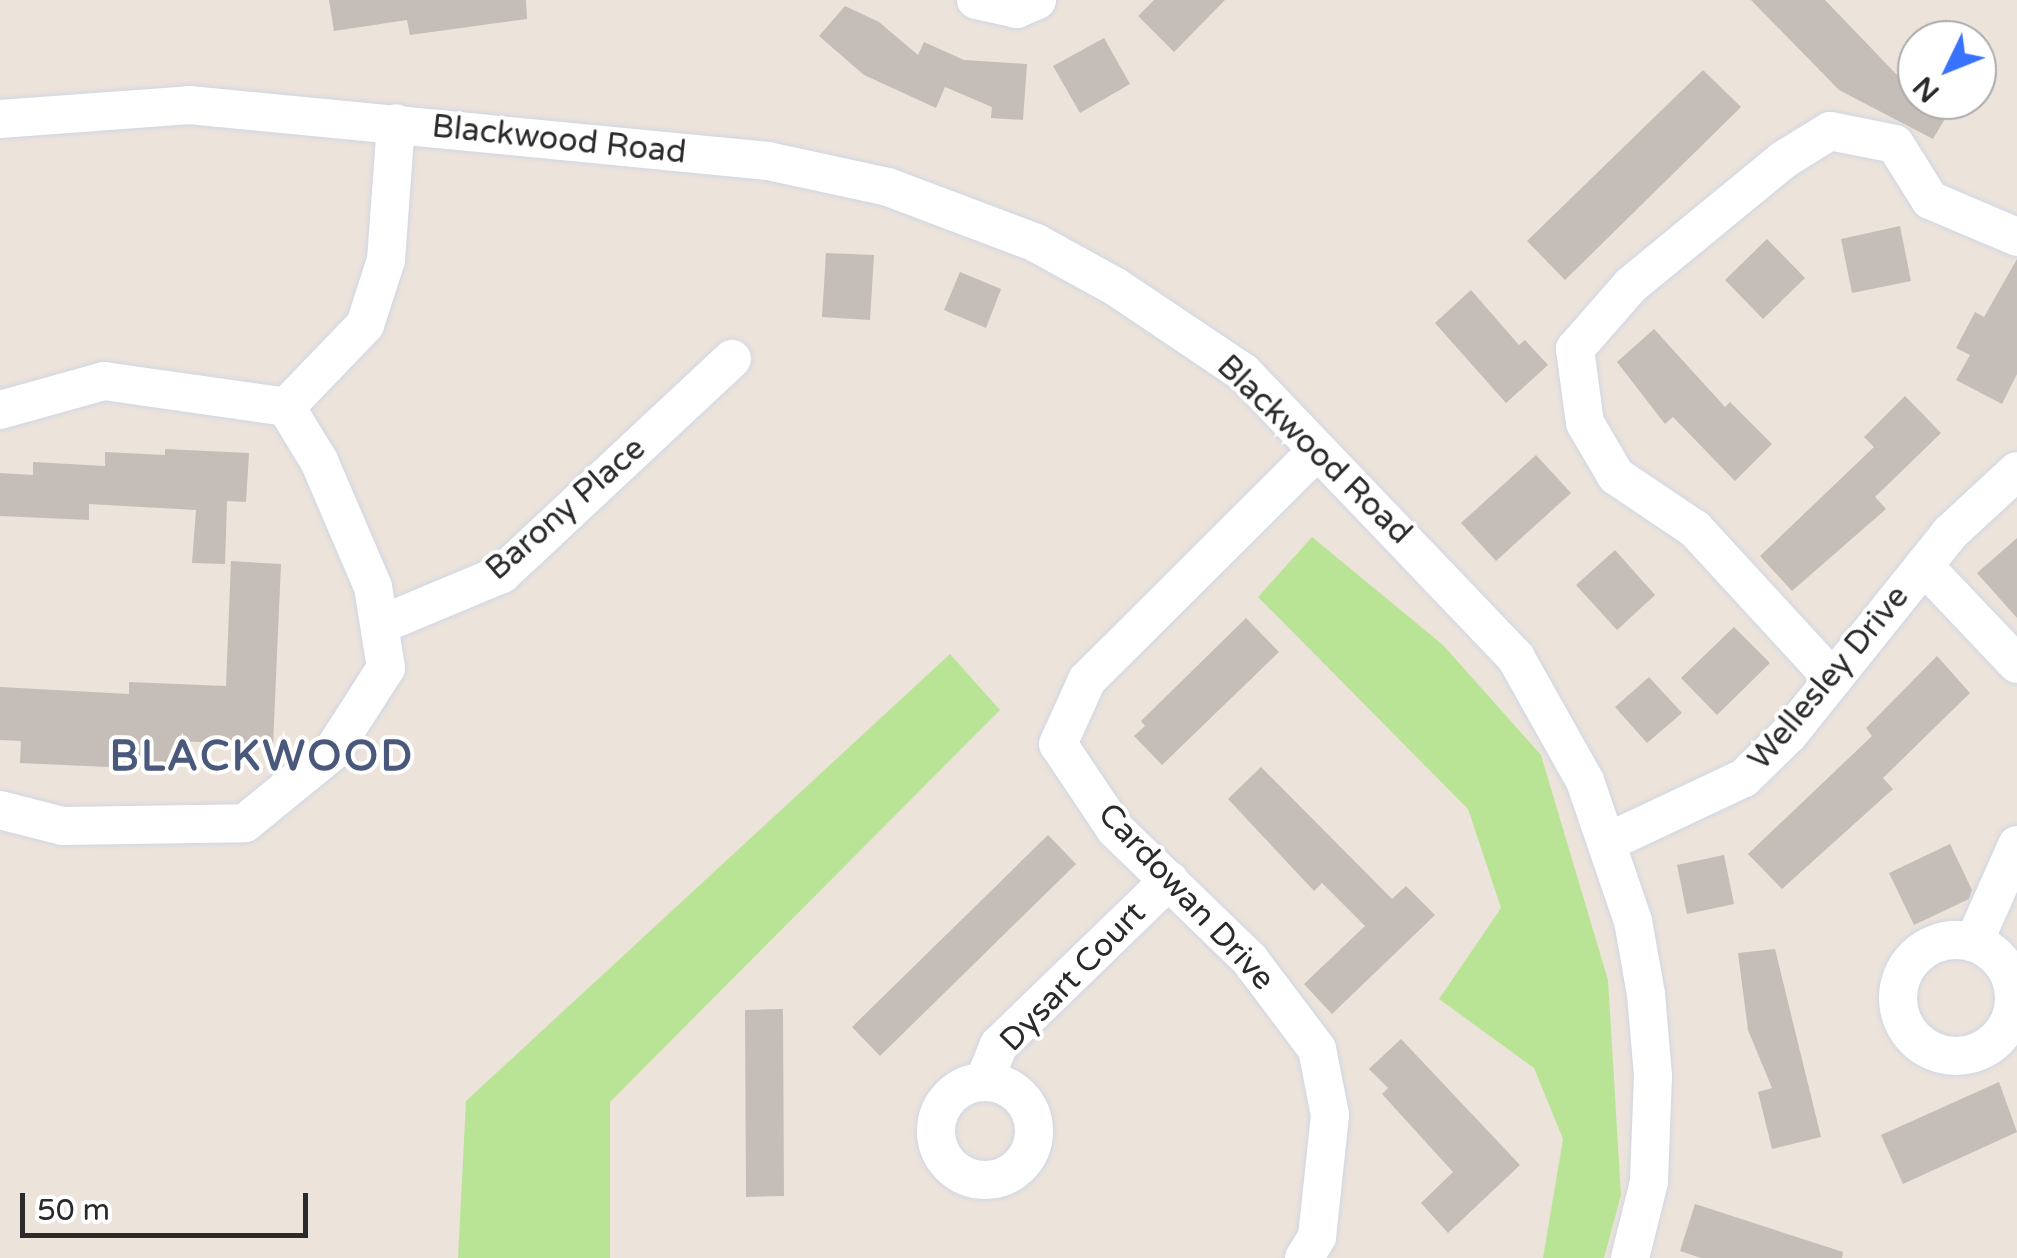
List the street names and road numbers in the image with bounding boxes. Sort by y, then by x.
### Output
street label: Blackwood Road [430,108,688,172]
street label: Blackwood Road [1209,347,1419,553]
street label: Barony Place [479,429,653,589]
street label: Wellesley Drive [1741,578,1917,778]
street label: Cardowan Drive [1090,796,1282,998]
street label: Dysart Court [992,894,1154,1060]

